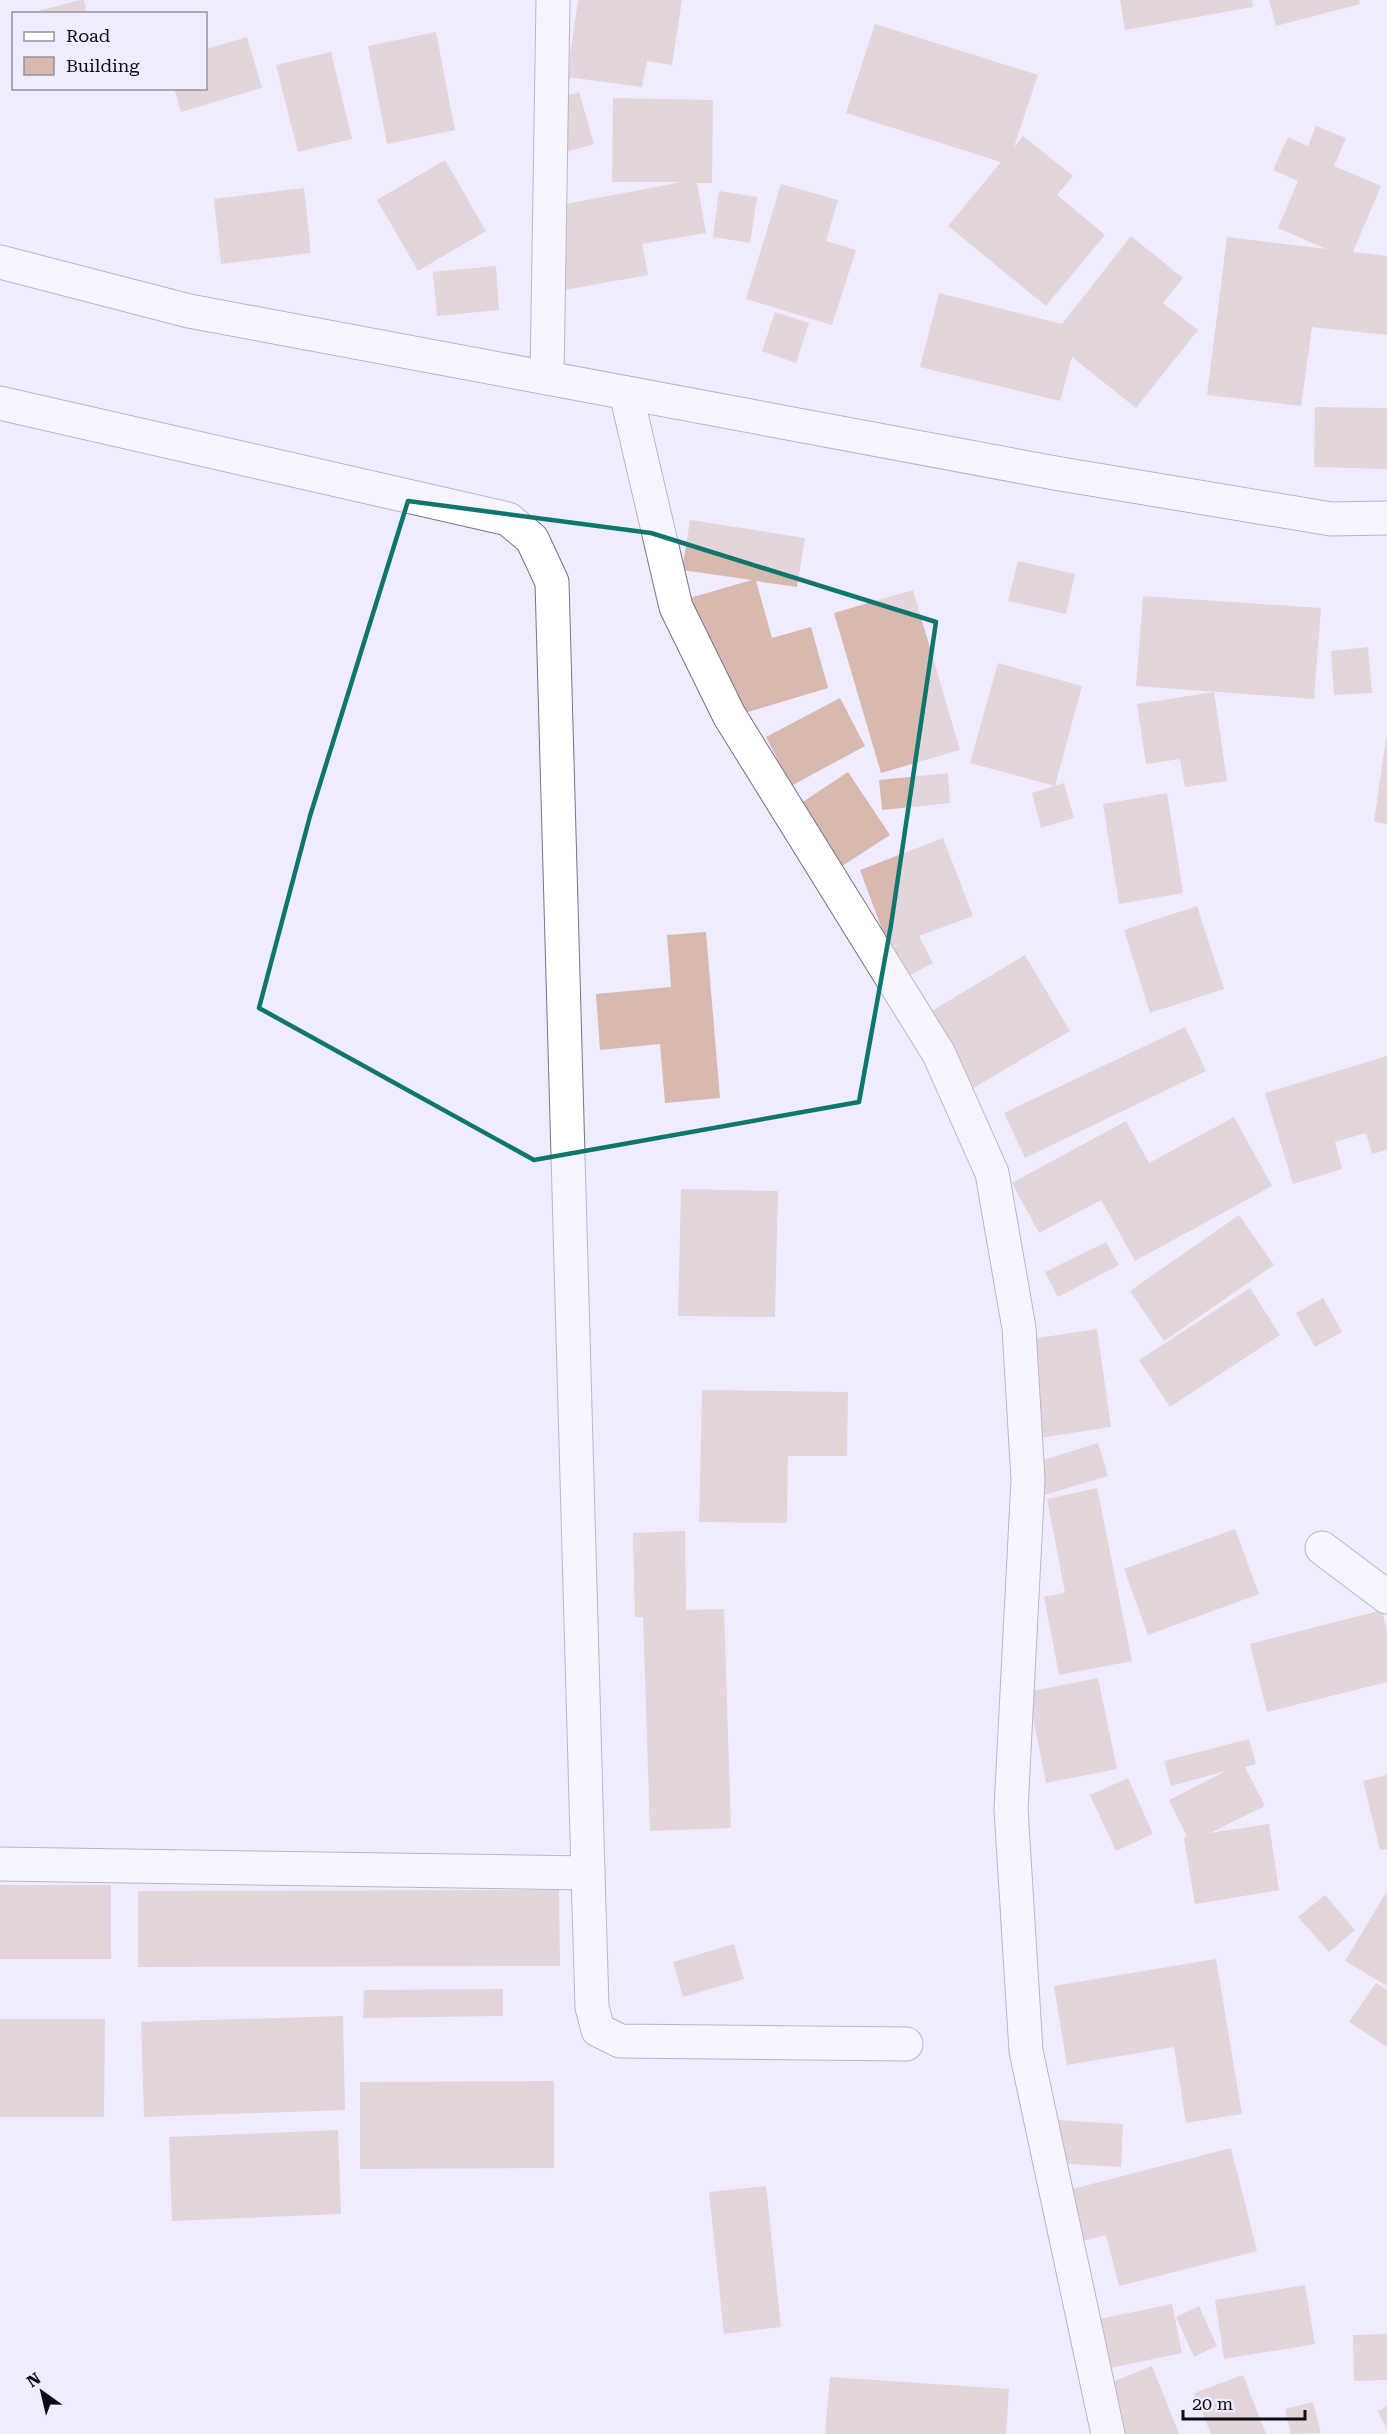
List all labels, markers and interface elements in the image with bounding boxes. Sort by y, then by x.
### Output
legend [12,12,207,90]
text: Road [66,25,111,46]
text: Building [66,55,140,76]
north arrow [12,2362,72,2422]
text: N [23,2369,44,2391]
scale bar [1183,2383,1304,2421]
text: 20 m [1192,2393,1233,2414]

